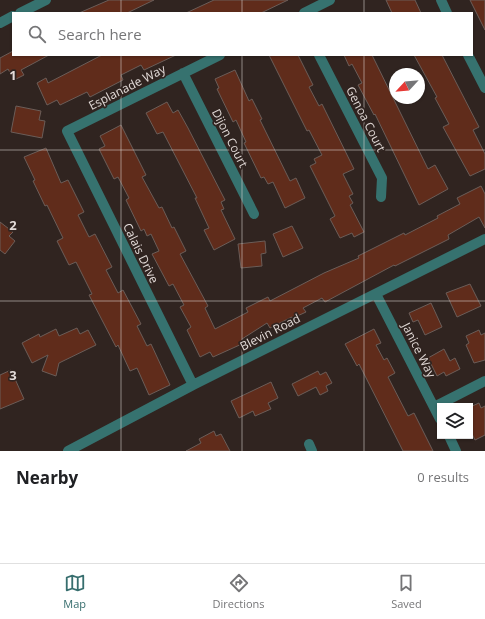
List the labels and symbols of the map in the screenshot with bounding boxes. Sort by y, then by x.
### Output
street label: Esplanade Way [86,60,169,114]
text: 1 [9,66,17,84]
north arrow [389,68,425,104]
street label: Genoa Court [342,83,390,155]
street label: Dijon Court [208,106,252,170]
text: 2 [9,216,17,234]
street label: Calais Drive [119,220,163,286]
street label: Blevin Road [237,310,303,354]
street label: Janice Way [397,319,441,381]
text: 3 [9,366,17,384]

